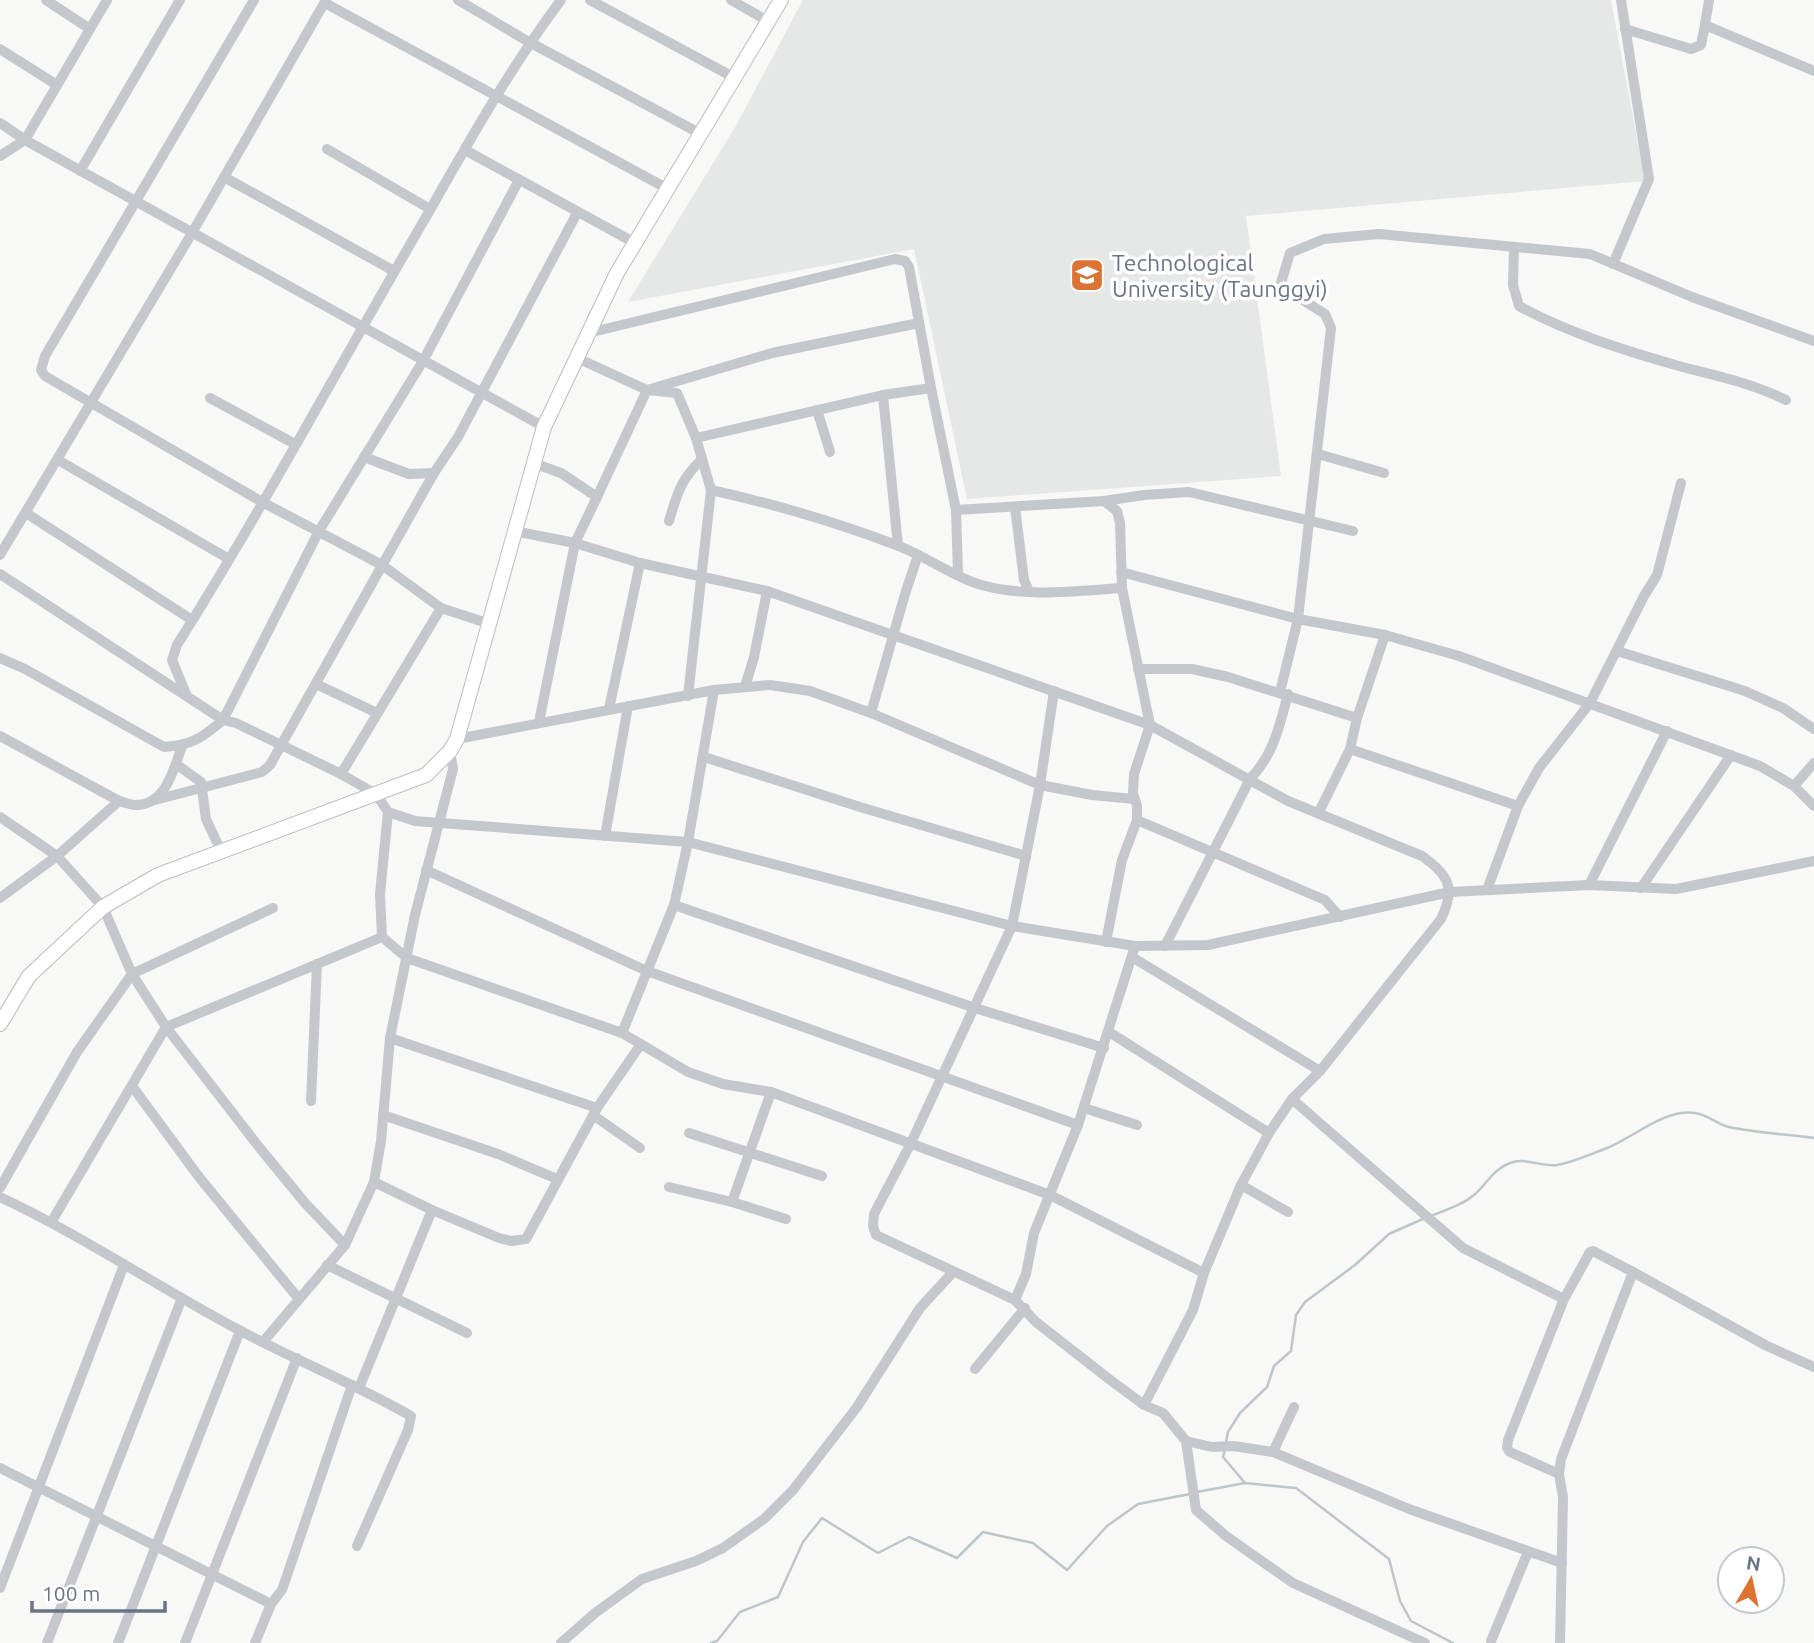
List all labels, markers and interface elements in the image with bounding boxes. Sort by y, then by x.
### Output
place label: Technological University (Taunggyi) [1112,250,1328,302]
school or university icon: Technological University (Taunggyi) [1068,256,1106,294]
north arrow [1716,1545,1786,1615]
text: N [1745,1551,1762,1575]
scale bar [32,1570,164,1614]
text: 100 m [42,1581,100,1605]

